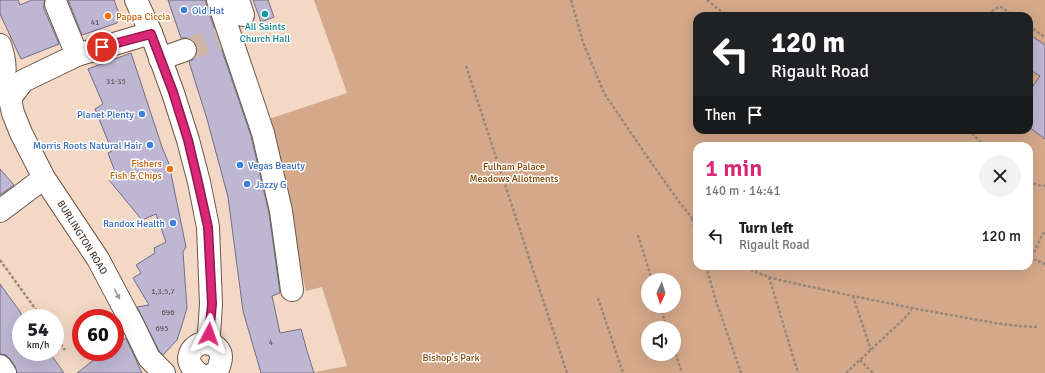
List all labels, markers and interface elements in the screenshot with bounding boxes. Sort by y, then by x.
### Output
marker: Old Hat [179,5,189,15]
place label: Old Hat [192,5,225,17]
marker: All Saints Church Hall [260,9,270,19]
marker: Pappa Ciccia [103,11,113,21]
place label: Pappa Ciccia [116,11,170,23]
house number: 41 [91,17,99,27]
place label: All Saints Church Hall [240,21,290,45]
text: 120 m [771,26,845,60]
icon: left [705,28,757,80]
pin [85,30,119,64]
icon: arrive [91,36,113,58]
text: Rigault Road [771,60,869,82]
house number: 31-35 [106,76,126,86]
icon: arrive [744,104,766,126]
text: Then [705,106,736,124]
place label: Planet Plenty [77,109,134,121]
marker: Planet Plenty [137,109,147,119]
place label: Morris Roots Natural Hair [33,140,142,152]
marker: Morris Roots Natural Hair [145,140,155,150]
text: 1 min [705,153,762,183]
button: close [979,155,1021,197]
place label: Fishers Fish & Chips [110,158,163,182]
marker: Vegas Beauty [235,160,245,170]
place label: Vegas Beauty [248,160,305,172]
park label: Fulham Palace Meadows Allotments [470,161,559,185]
marker: Fishers Fish & Chips [165,164,175,174]
marker: Jazzy G [242,179,252,189]
place label: Jazzy G [255,179,287,191]
text: 140 m · 14:41 [705,183,781,199]
street label: BURLINGTON ROAD [55,198,110,277]
place label: Randox Health [103,218,165,230]
marker: Randox Health [168,218,178,228]
text: Turn left [739,219,793,237]
icon: left [705,225,727,247]
text: 120 m [981,227,1021,245]
text: Rigault Road [739,237,810,253]
north arrow [641,273,681,313]
map controls [641,273,681,361]
house number: 1,3,5,7 [151,286,175,296]
one-way arrow [114,288,120,300]
house number: 696 [162,307,174,317]
speed limit sign: 60 [72,309,124,361]
position arrow [188,313,230,355]
text: 54 [27,317,49,342]
button: sound [641,321,681,361]
house number: 695 [156,323,168,333]
house number: 4 [269,337,274,347]
text: km/h [27,339,49,351]
park label: Bishop's Park [423,352,479,364]

